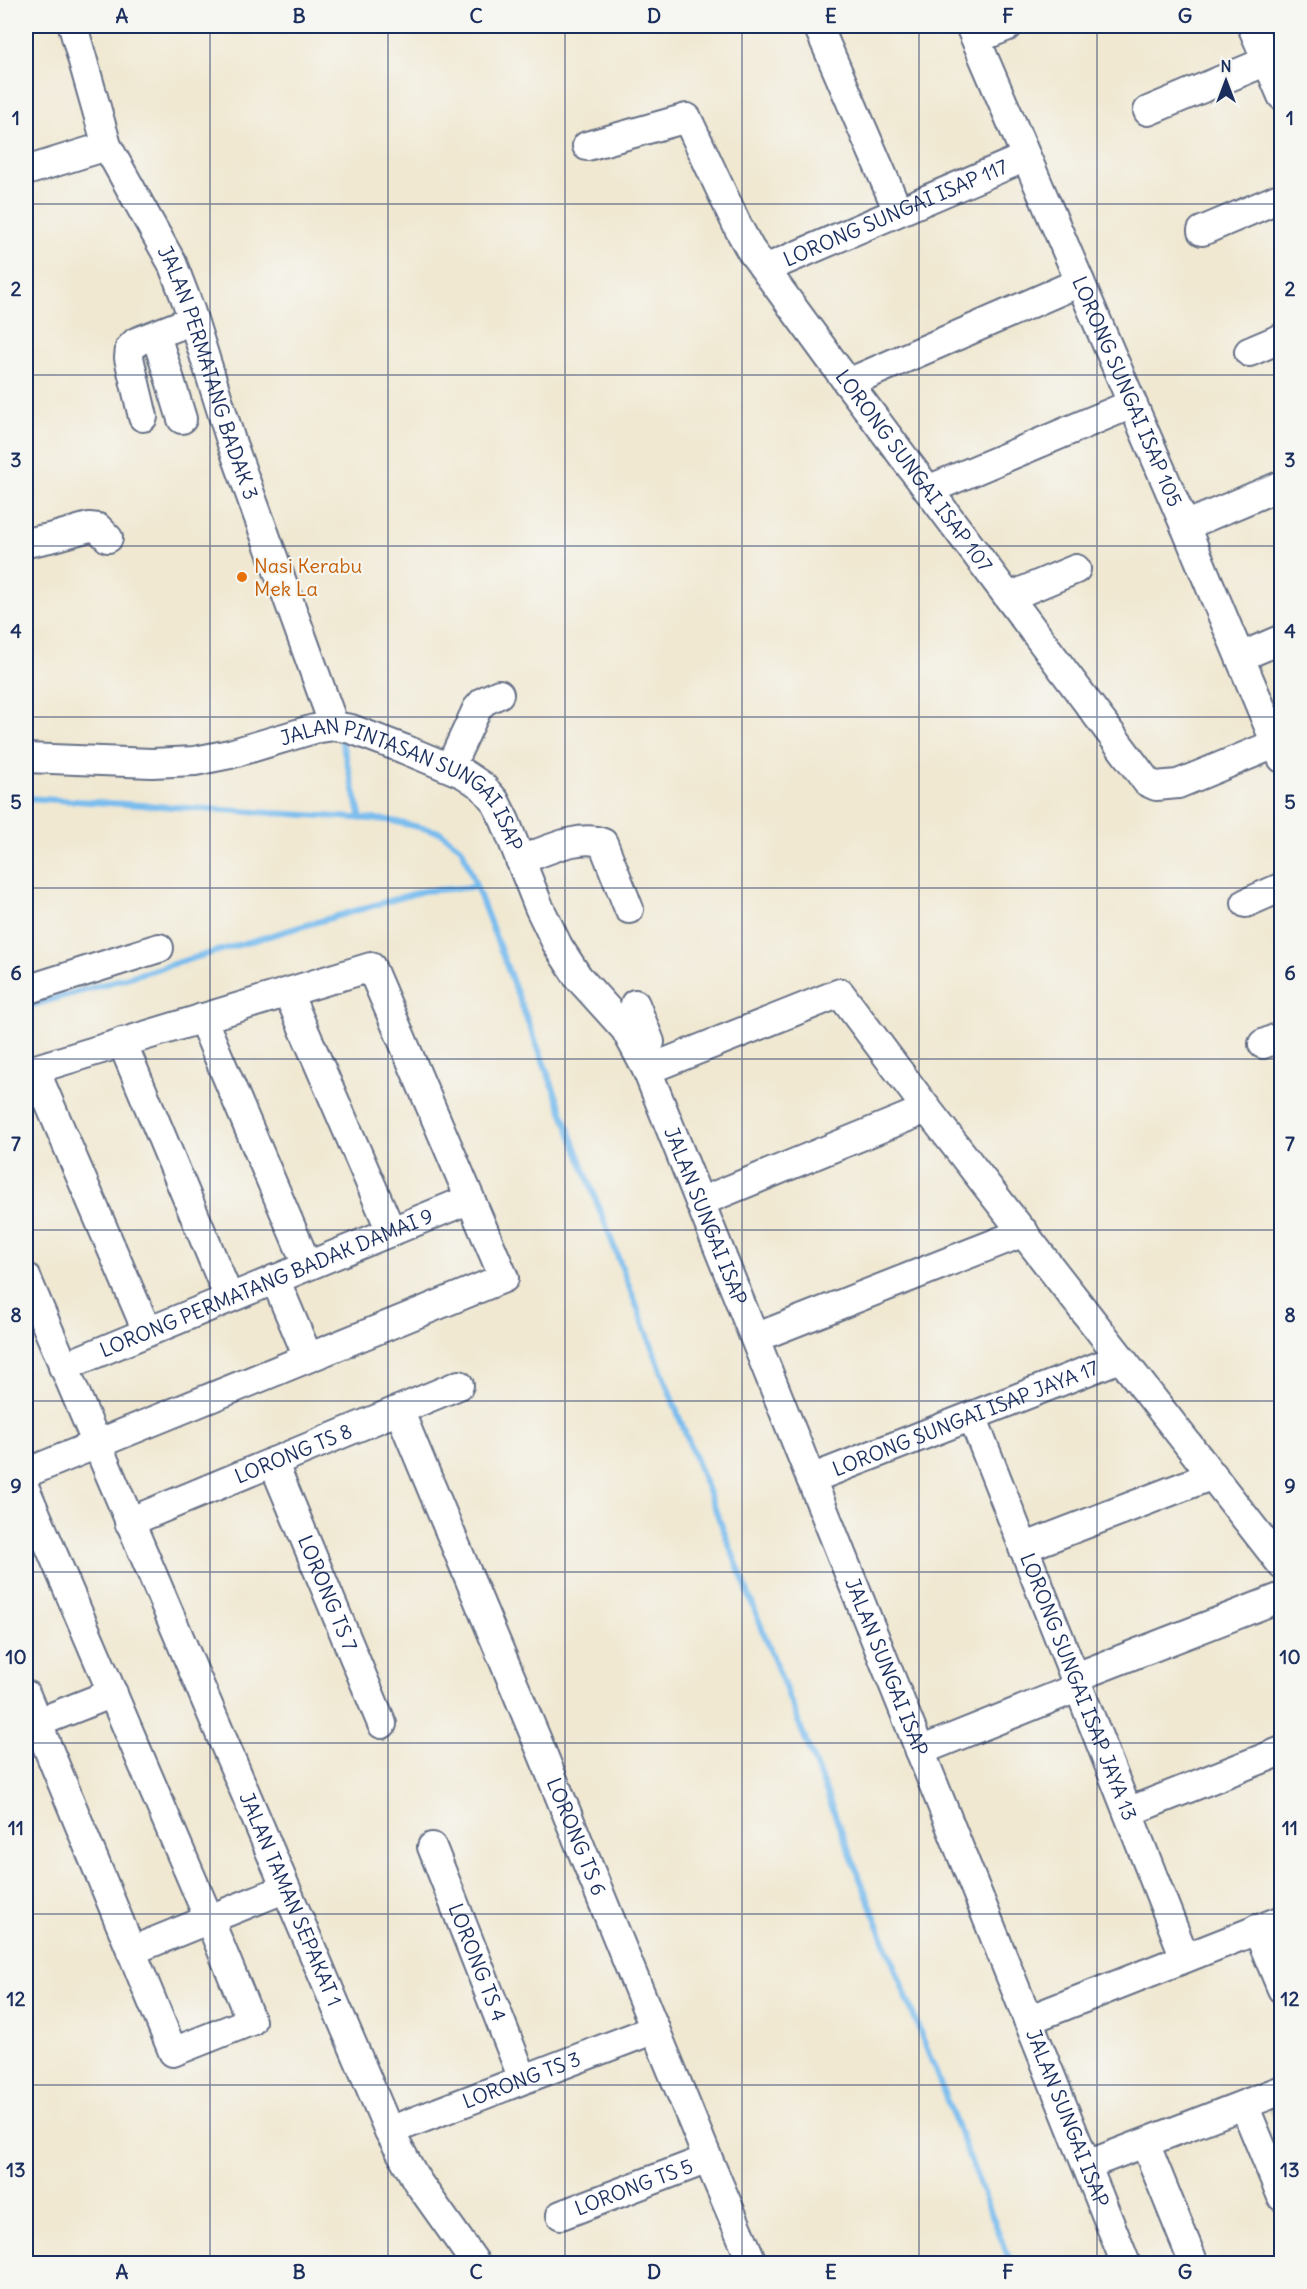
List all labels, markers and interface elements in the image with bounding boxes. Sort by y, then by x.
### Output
text: A [116,3,129,28]
text: B [292,3,306,28]
text: C [469,3,483,28]
text: D [647,3,661,28]
text: E [825,3,837,28]
text: F [1002,3,1014,28]
text: G [1178,3,1192,28]
north arrow [1196,51,1256,111]
text: N [1220,56,1232,76]
text: 1 [12,105,20,130]
text: 1 [1286,105,1294,130]
street label: LORONG SUNGAI ISAP 117 [779,153,1011,272]
street label: JALAN PERMATANG BADAK 3 [153,241,264,503]
street label: LORONG SUNGAI ISAP 105 [1067,272,1188,510]
text: 2 [11,276,22,301]
text: 2 [1285,276,1296,301]
street label: LORONG SUNGAI ISAP 107 [830,364,998,577]
text: 3 [10,447,22,472]
text: 3 [1284,447,1296,472]
place label: Nasi Kerabu Mek La [254,553,362,601]
marker: Nasi Kerabu Mek La [235,570,249,584]
text: 4 [10,618,22,643]
text: 4 [1284,618,1296,643]
street label: JALAN PINTASAN SUNGAI ISAP [277,712,529,854]
text: 5 [10,789,22,814]
text: 5 [1284,789,1296,814]
text: 6 [10,960,22,985]
text: 6 [1284,960,1296,985]
street label: JALAN SUNGAI ISAP [659,1123,753,1308]
text: 7 [11,1131,21,1156]
text: 7 [1285,1131,1295,1156]
street label: LORONG PERMATANG BADAK DAMAI 9 [96,1203,436,1362]
text: 8 [10,1302,22,1327]
text: 8 [1284,1302,1296,1327]
street label: LORONG SUNGAI ISAP JAYA 17 [829,1355,1102,1481]
street label: LORONG TS 8 [231,1418,356,1489]
text: 9 [10,1473,22,1498]
text: 9 [1284,1473,1296,1498]
street label: LORONG TS 7 [293,1531,363,1655]
street label: LORONG SUNGAI ISAP JAYA 13 [1015,1549,1143,1824]
street label: JALAN SUNGAI ISAP [840,1574,934,1759]
text: 10 [5,1644,27,1669]
text: 10 [1279,1644,1301,1669]
street label: LORONG TS 6 [542,1774,612,1899]
street label: JALAN TAMAN SEPAKAT 1 [234,1788,347,2010]
text: 11 [8,1815,24,1840]
text: 11 [1282,1815,1298,1840]
street label: LORONG TS 4 [443,1900,512,2025]
text: 12 [7,1986,25,2011]
text: 12 [1281,1986,1299,2011]
street label: JALAN SUNGAI ISAP [1021,2025,1115,2210]
street label: LORONG TS 3 [459,2046,584,2114]
street label: LORONG TS 5 [571,2153,696,2221]
text: 13 [6,2157,26,2182]
text: 13 [1280,2157,1300,2182]
text: A [116,2259,129,2284]
text: B [292,2259,306,2284]
text: C [469,2259,483,2284]
text: D [647,2259,661,2284]
text: E [825,2259,837,2284]
text: F [1002,2259,1014,2284]
text: G [1178,2259,1192,2284]

